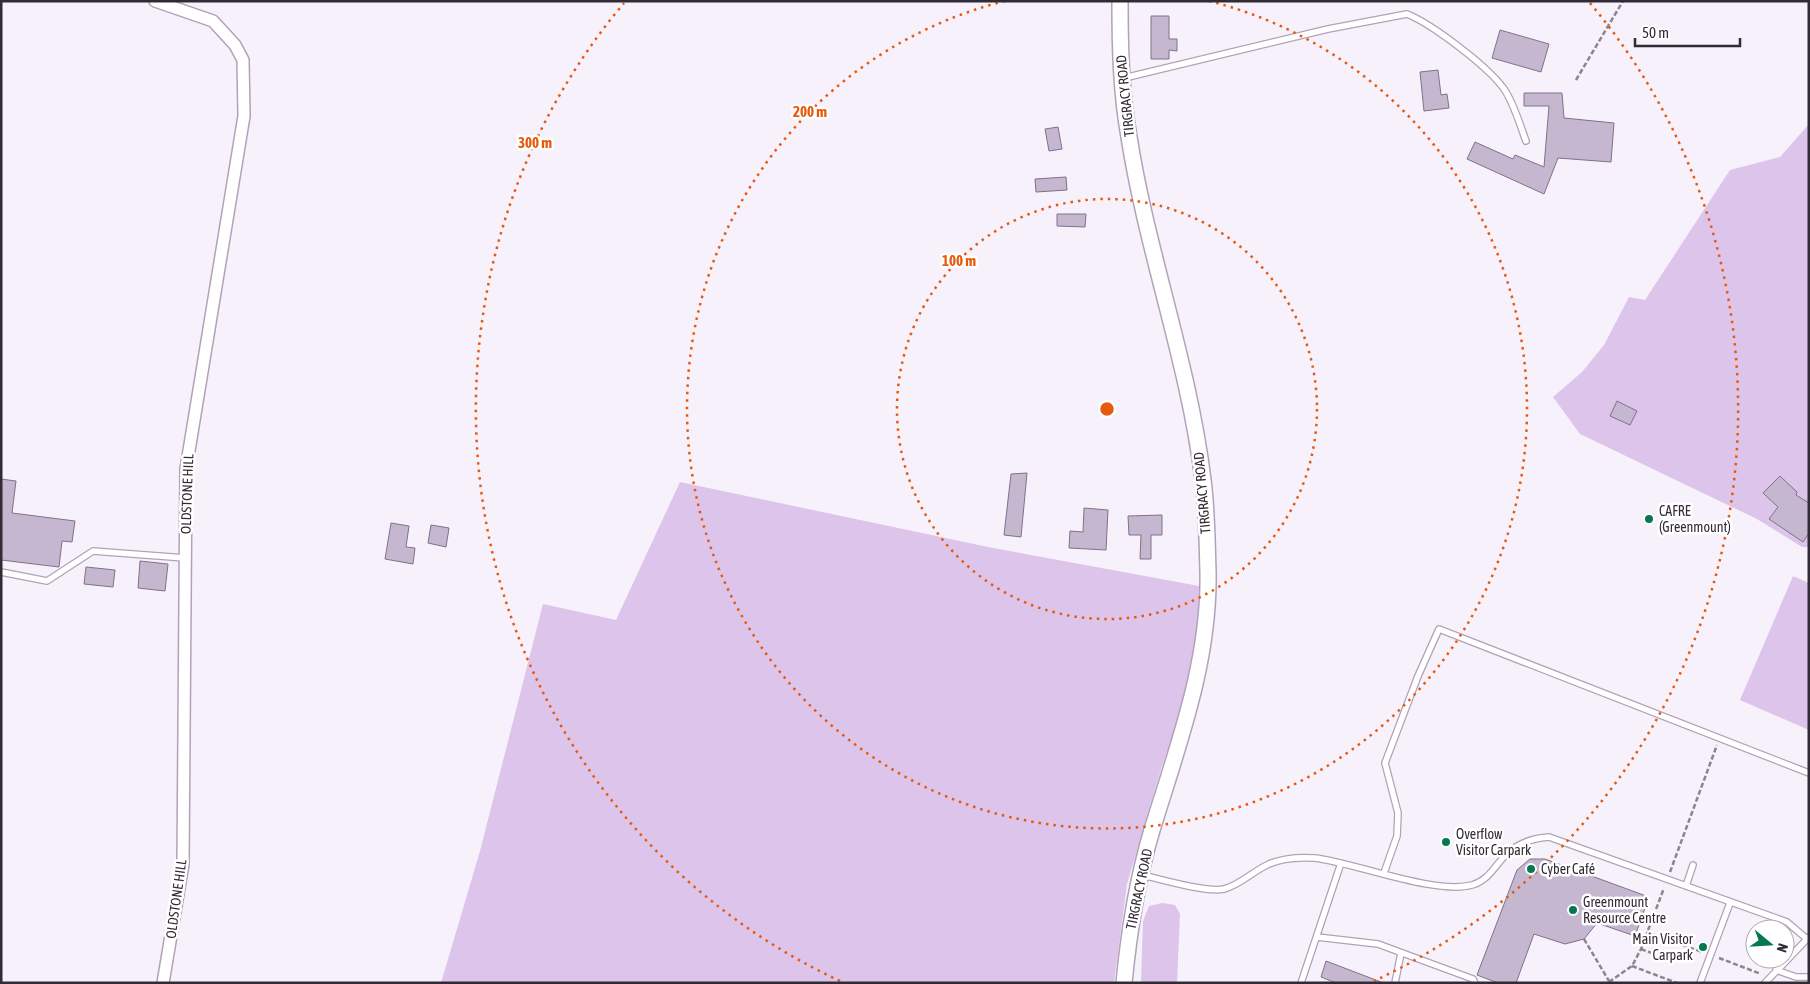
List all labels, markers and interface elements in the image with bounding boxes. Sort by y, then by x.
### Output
scale bar [1635,15,1740,47]
text: 50 m [1642,24,1669,41]
street label: TIRGRACY ROAD [1113,54,1137,138]
text: 200 m [793,103,827,120]
text: 300 m [518,134,552,151]
text: 100 m [942,252,976,269]
centre of rings [1098,400,1116,418]
street label: TIRGRACY ROAD [1190,451,1214,535]
street label: OLDSTONE HILL [178,453,196,534]
place label: CAFRE (Greenmount) [1659,503,1731,535]
marker: CAFRE (Greenmount) [1643,513,1655,525]
place label: Overflow Visitor Carpark [1456,826,1531,858]
marker: Overflow Visitor Carpark [1440,836,1452,848]
street label: TIRGRACY ROAD [1123,847,1155,931]
street label: OLDSTONE HILL [163,858,190,940]
place label: Cyber Café [1541,861,1595,877]
marker: Cyber Café [1525,863,1537,875]
place label: Greenmount Resource Centre [1583,894,1666,926]
marker: Greenmount Resource Centre [1567,904,1579,916]
north arrow [1745,919,1795,969]
place label: Main Visitor Carpark [1632,931,1694,963]
marker: Main Visitor Carpark [1697,941,1709,953]
text: N [1773,942,1791,954]

